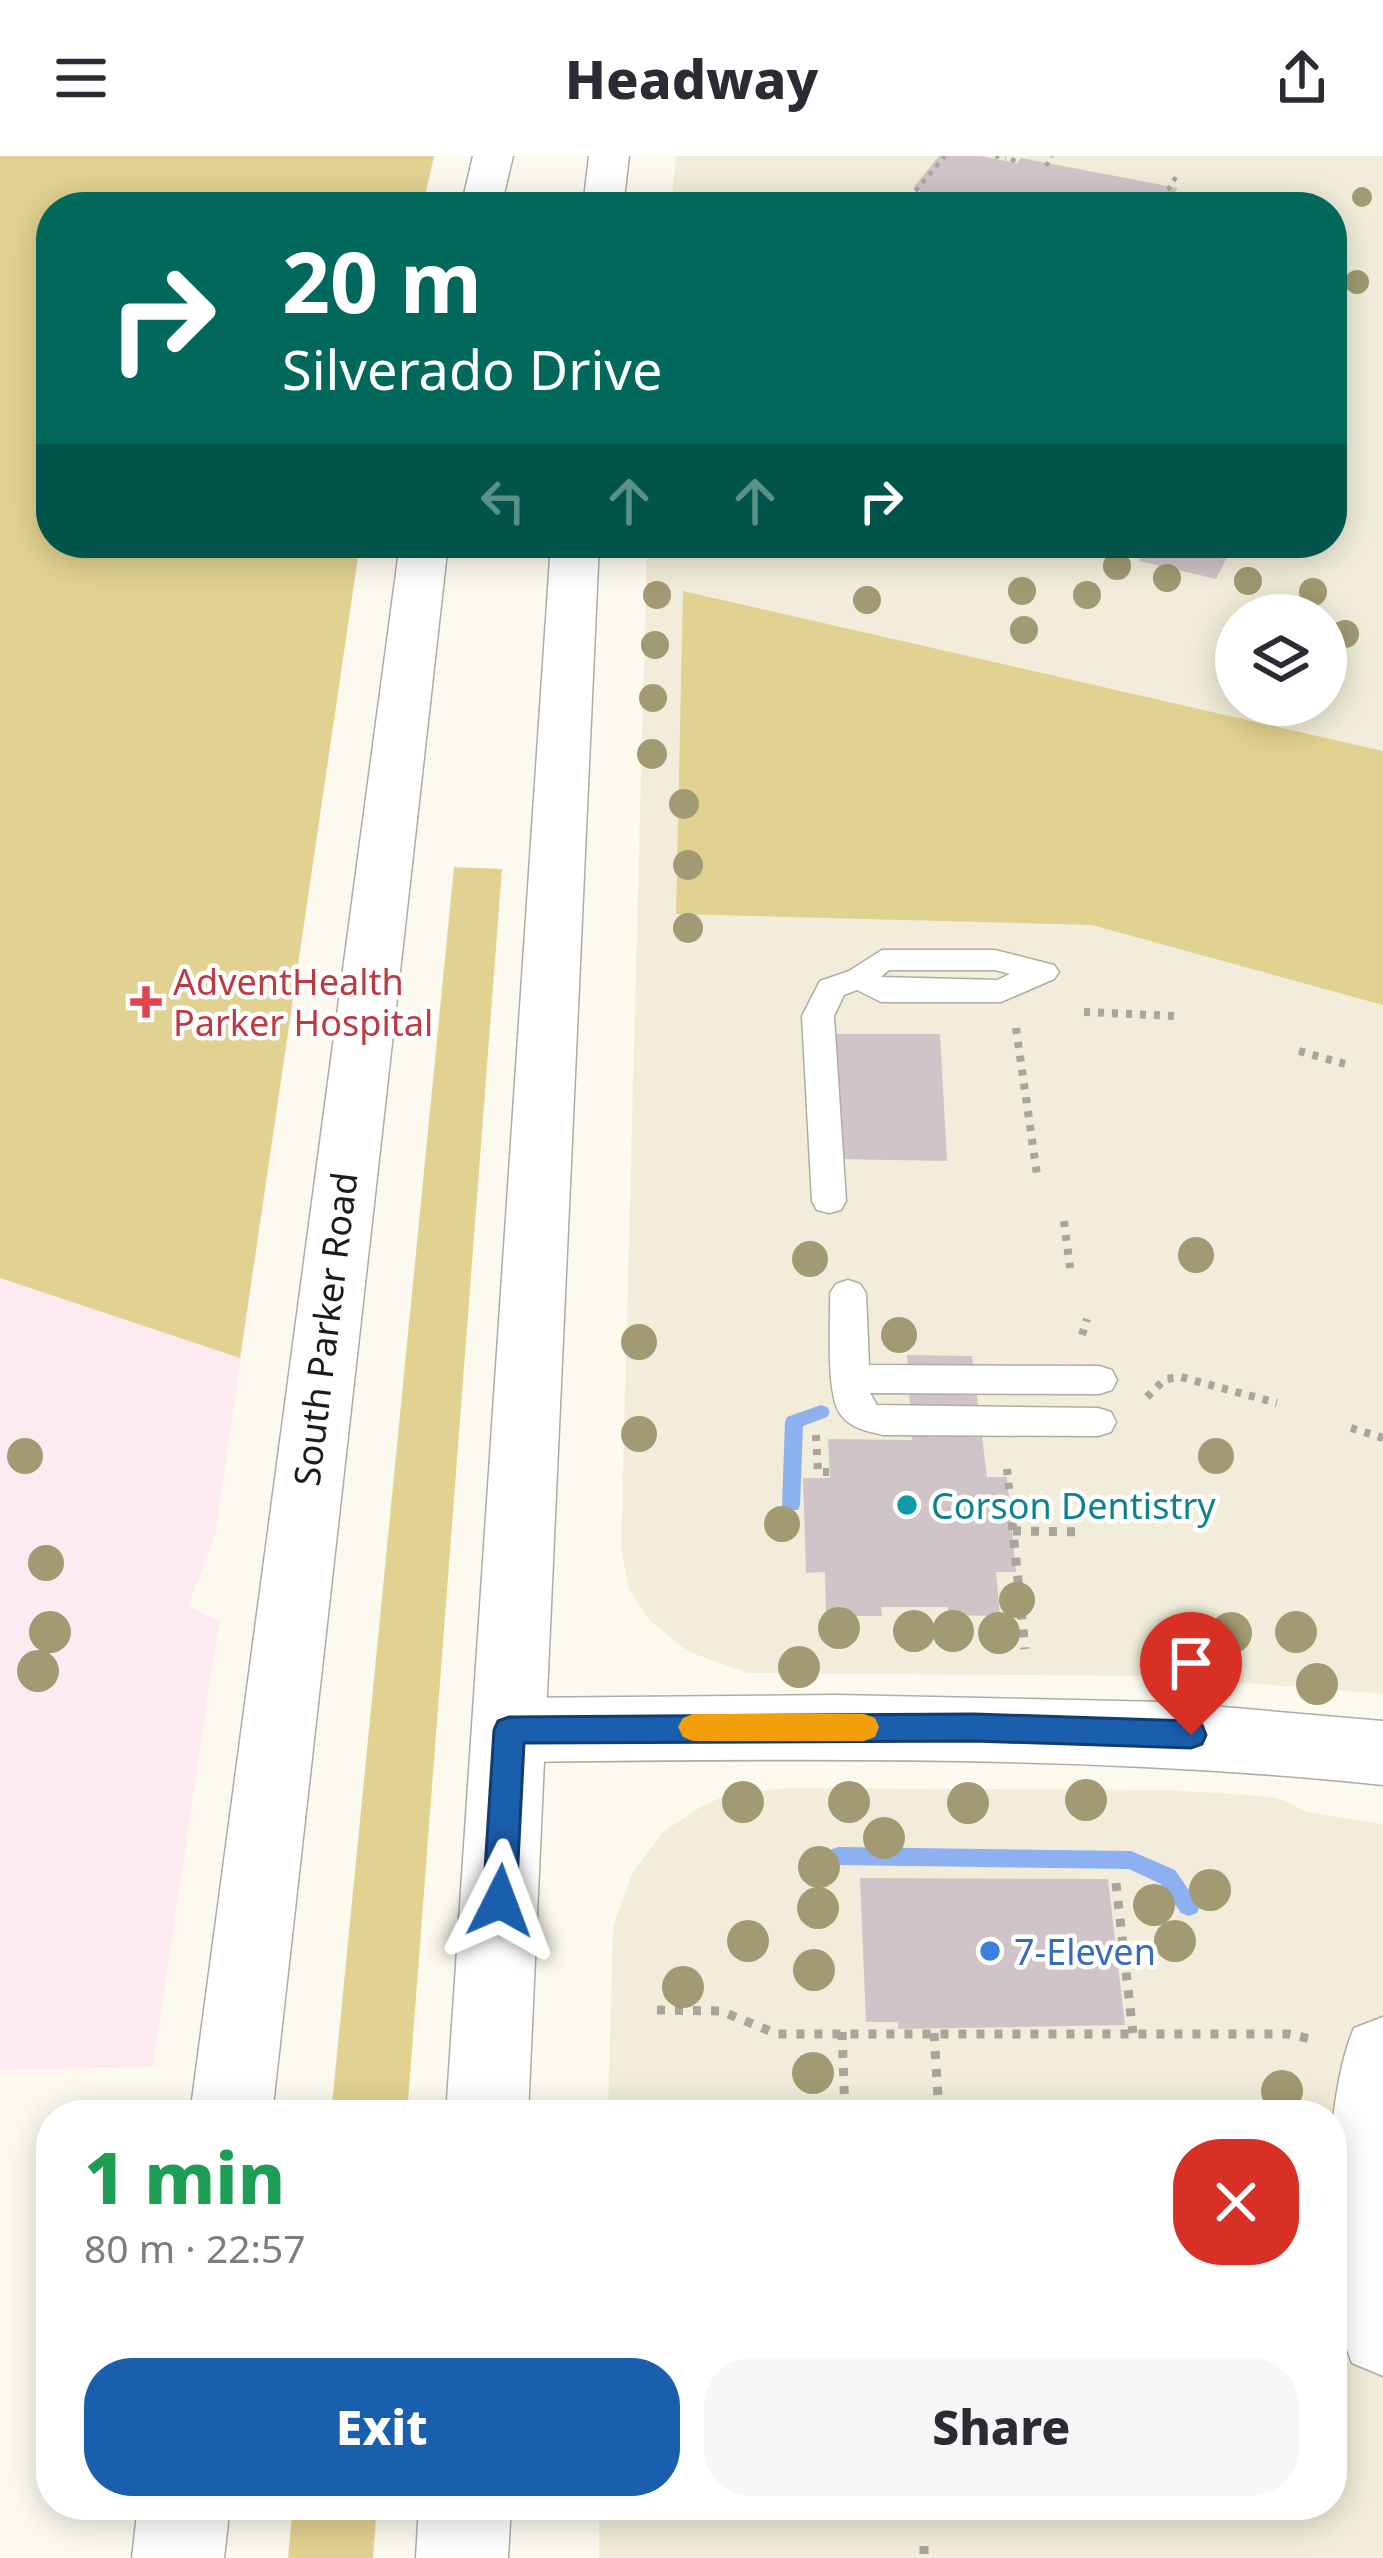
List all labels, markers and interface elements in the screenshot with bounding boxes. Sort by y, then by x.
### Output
text: Headway [565,41,818,115]
icon: menu [48,45,114,111]
icon: share [1269,45,1335,111]
text: 20 m [282,223,482,338]
icon: right [84,240,240,396]
text: Silverado Drive [282,332,662,406]
icon: left [470,468,536,534]
icon: ahead [596,468,662,534]
icon: ahead [722,468,788,534]
icon: right [848,468,914,534]
map controls [1215,594,1347,726]
button: layers [1215,594,1347,726]
place label: AdventHealth Parker Hospital [173,957,433,1047]
marker: AdventHealth Parker Hospital [130,986,162,1018]
street label: South Parker Road [281,1169,369,1489]
place label: Corson Dentistry [931,1481,1216,1530]
marker: Corson Dentistry [894,1492,920,1518]
pin [1140,1612,1242,1735]
icon: arrive [1158,1630,1224,1696]
position arrow [437,1838,563,1964]
place label: 7-Eleven [1014,1927,1156,1976]
marker: 7-Eleven [977,1938,1003,1964]
text: 1 min [84,2127,285,2225]
button: close [1173,2139,1299,2265]
text: 80 m · 22:57 [84,2221,306,2274]
button: Exit [84,2358,680,2496]
button: Share [704,2358,1299,2496]

